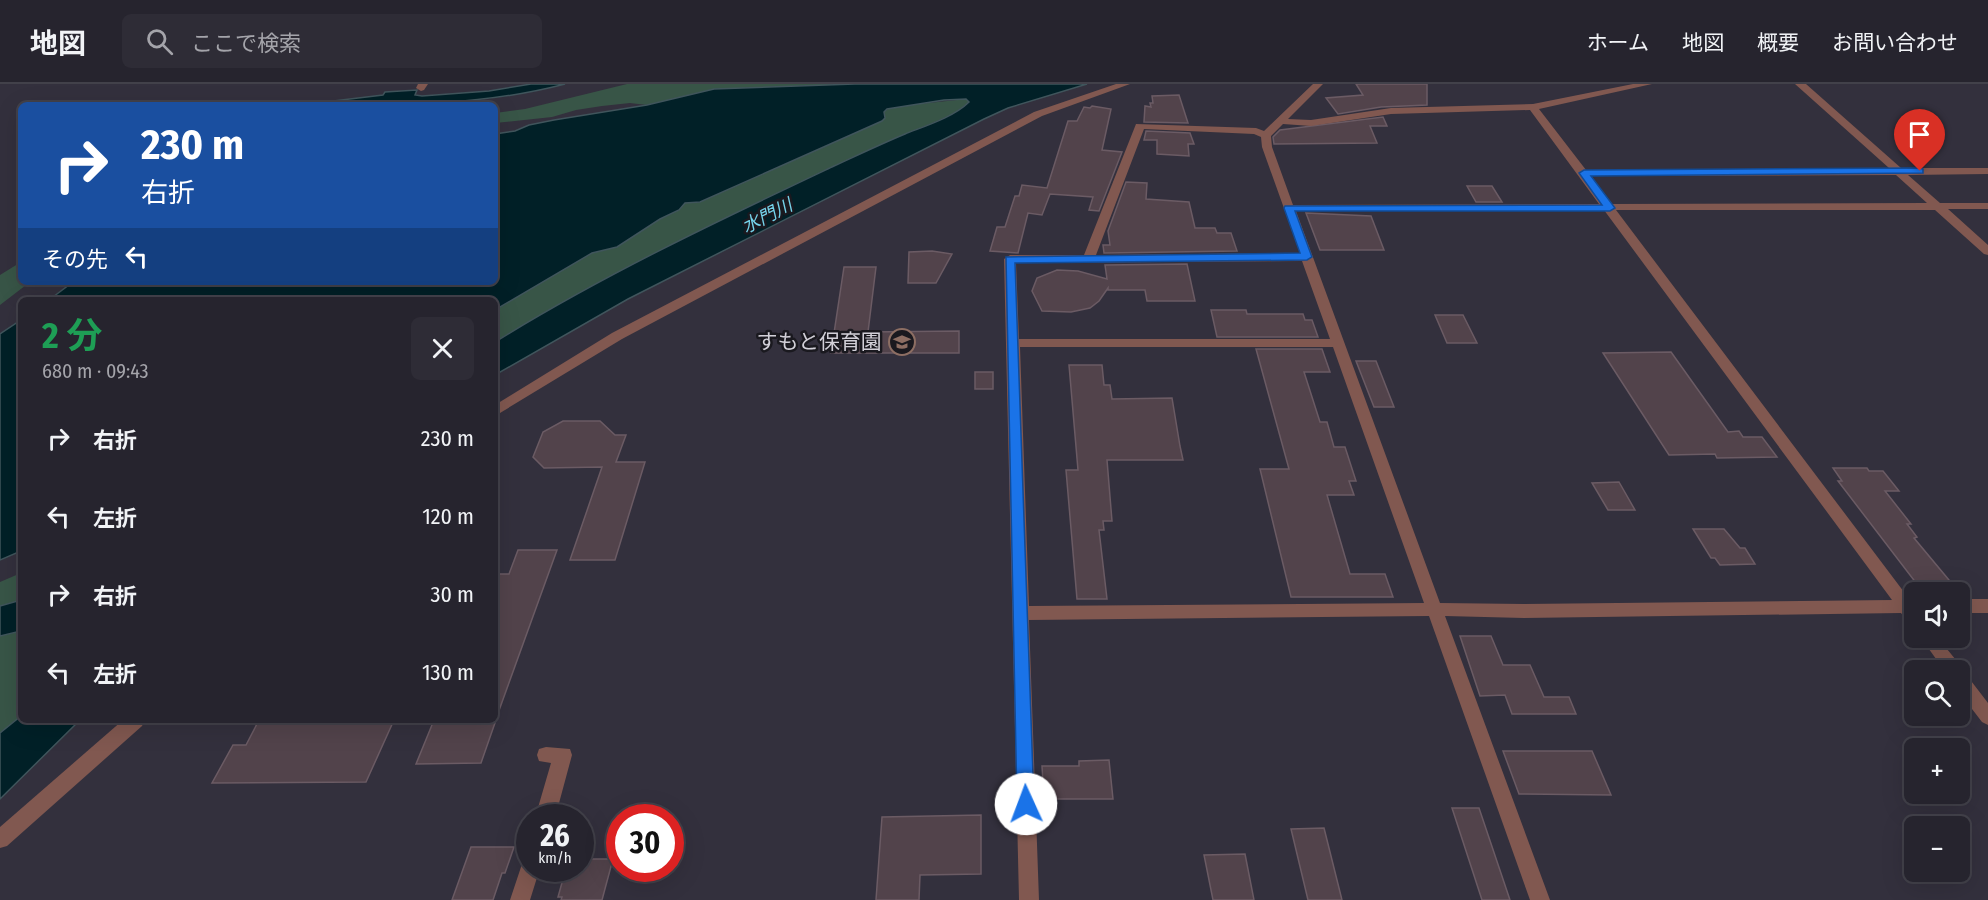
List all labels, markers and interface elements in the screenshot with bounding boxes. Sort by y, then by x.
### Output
search box [122,14,542,68]
icon: search [143,25,176,58]
text: 地図 [30,27,86,60]
text: ここで検索 [191,30,301,57]
text: ホーム [1587,30,1649,56]
text: 地図 [1682,30,1724,56]
text: 概要 [1757,30,1799,56]
text: お問い合わせ [1832,30,1958,56]
pin [1894,109,1945,171]
icon: arrive [1903,118,1936,151]
text: 230 m [141,120,244,170]
icon: right [42,126,120,204]
text: 右折 [141,177,195,209]
water label: 水門川 [738,193,798,238]
icon: left [120,240,153,273]
text: その先 [42,246,108,273]
text: 2 分 [42,314,102,358]
button: close [411,317,474,380]
school or university icon: すもと保育園 [887,327,917,357]
place label: すもと保育園 [756,329,882,355]
text: 680 m · 09:43 [42,359,149,383]
icon: right [42,422,75,455]
text: 230 m [421,425,474,452]
text: 右折 [93,427,137,454]
icon: left [42,500,75,533]
text: 120 m [422,503,474,530]
text: 左折 [93,505,137,532]
icon: right [42,578,75,611]
text: 30 m [431,581,474,608]
map controls [1904,582,1970,882]
button: sound [1904,582,1970,648]
text: 右折 [93,583,137,610]
icon: left [42,656,75,689]
text: 130 m [422,659,474,686]
button: search [1904,660,1970,726]
text: 左折 [93,661,137,688]
button: + [1904,738,1970,804]
position arrow [994,772,1058,836]
speed limit sign: 30 [606,804,684,882]
button: − [1904,816,1970,882]
text: 26 [540,818,570,854]
text: km/h [538,849,572,867]

